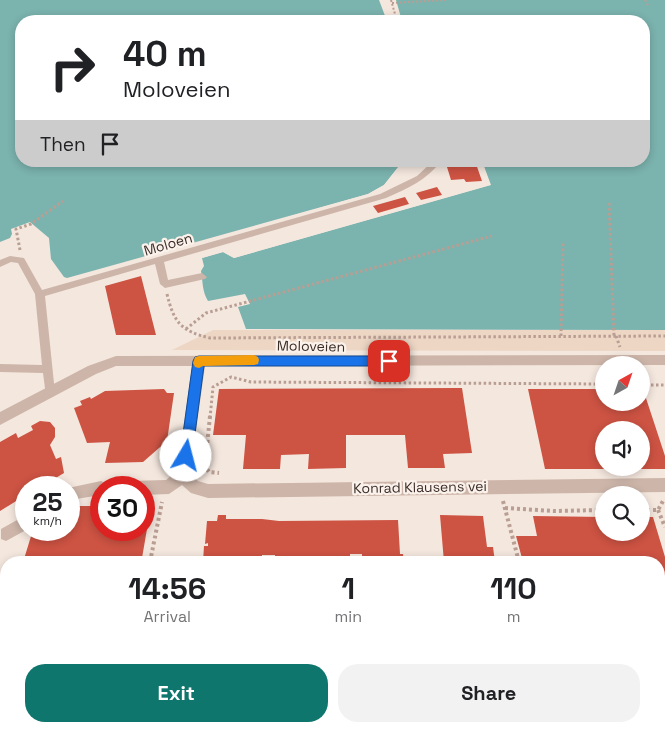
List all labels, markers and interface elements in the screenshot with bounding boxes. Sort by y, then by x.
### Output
text: 40 m [123,32,207,76]
icon: right [40,35,105,100]
text: Moloveien [123,75,231,103]
icon: arrive [96,130,124,158]
text: Then [40,132,86,157]
street label: Moloen [142,228,194,260]
street label: Moloveien [277,336,345,356]
pin [368,340,410,382]
icon: arrive [375,347,403,375]
north arrow [595,356,650,411]
map controls [595,356,650,541]
button: sound [595,421,650,476]
position arrow [159,429,211,481]
speed limit sign: 30 [90,476,155,541]
street label: Konrad Klausens vei [353,477,487,497]
text: 25 [33,486,62,518]
button: search [595,486,650,541]
text: km/h [33,513,62,529]
text: 14:56 [128,569,206,608]
text: 1 [342,569,355,608]
text: 110 [490,569,537,608]
text: Arrival [143,606,191,627]
text: min [335,606,362,627]
text: m [507,606,520,627]
button: Exit [25,664,328,722]
button: Share [338,664,640,722]

